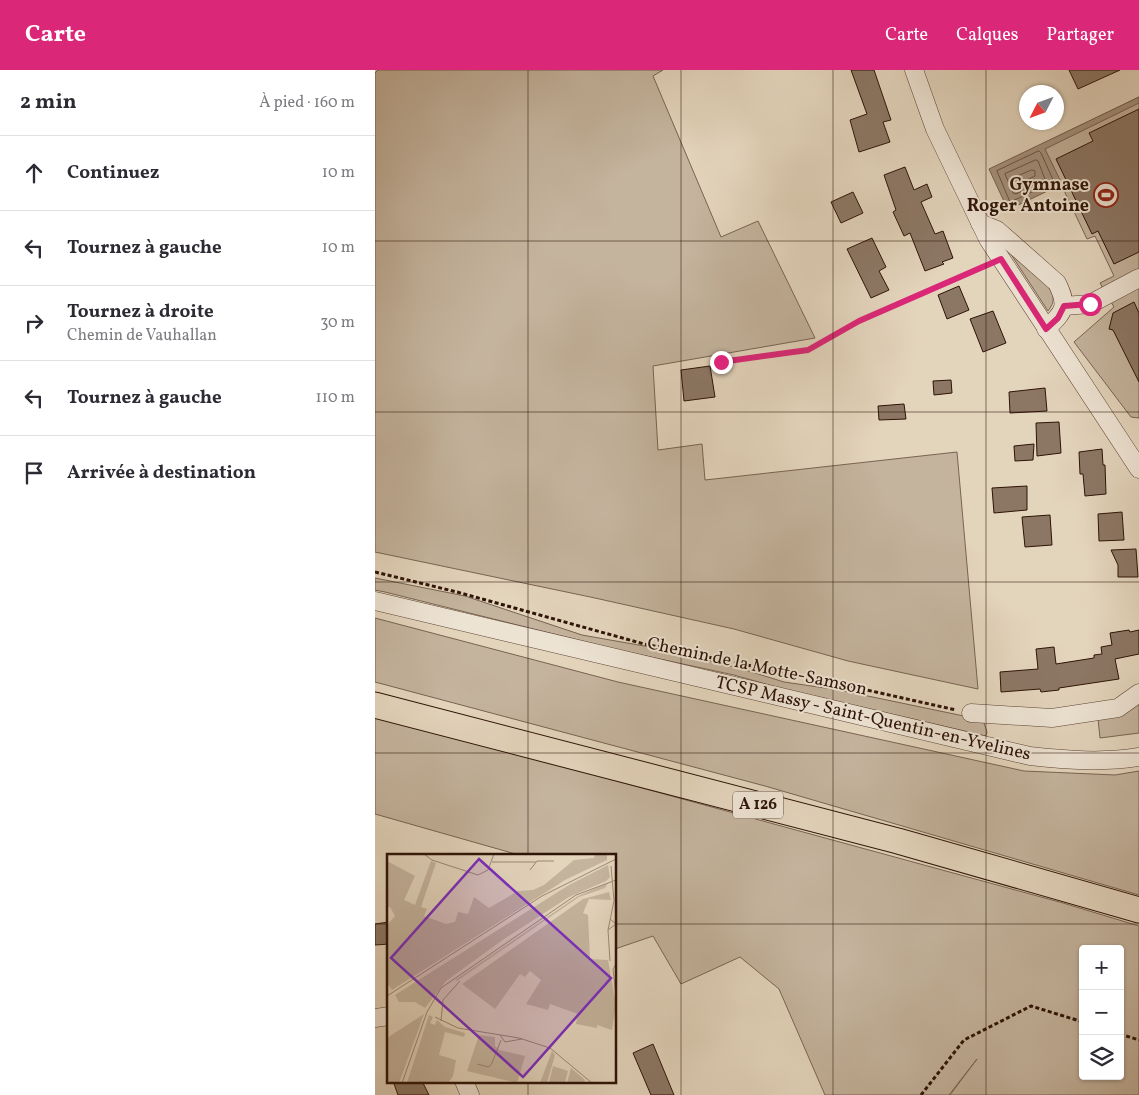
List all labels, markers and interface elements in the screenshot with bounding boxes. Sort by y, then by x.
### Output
text: Carte [25,18,86,52]
text: Carte [885,23,928,48]
text: Calques [956,23,1018,48]
text: Partager [1046,23,1114,48]
north arrow [1019,85,1064,130]
text: 2 min [20,88,77,117]
text: À pied · 160 m [259,92,355,114]
icon: ahead [20,159,48,187]
text: Continuez [67,160,159,186]
text: 10 m [322,162,355,184]
place label: Gymnase Roger Antoine [967,173,1089,219]
sports icon: Gymnase Roger Antoine [1093,182,1119,208]
icon: left [20,234,48,262]
text: Tournez à gauche [67,235,222,261]
text: 10 m [322,237,355,259]
route start [1079,293,1102,316]
text: Tournez à droite [67,299,214,325]
icon: right [20,309,48,337]
text: 30 m [320,312,355,334]
text: Chemin de Vauhallan [67,325,217,347]
route end [710,351,733,374]
icon: left [20,384,48,412]
text: Tournez à gauche [67,385,222,411]
text: 110 m [316,387,355,409]
icon: arrive [20,459,48,487]
text: Arrivée à destination [67,460,256,486]
street label: Chemin de la Motte-Samson [645,631,869,703]
street label: TCSP Massy - Saint-Quentin-en-Yvelines [713,671,1033,767]
road number: A 126 [733,792,783,818]
inset map [387,854,616,1082]
map controls [1079,945,1124,1080]
button: + [1079,945,1124,990]
button: − [1079,990,1124,1035]
button: layers [1079,1035,1124,1080]

